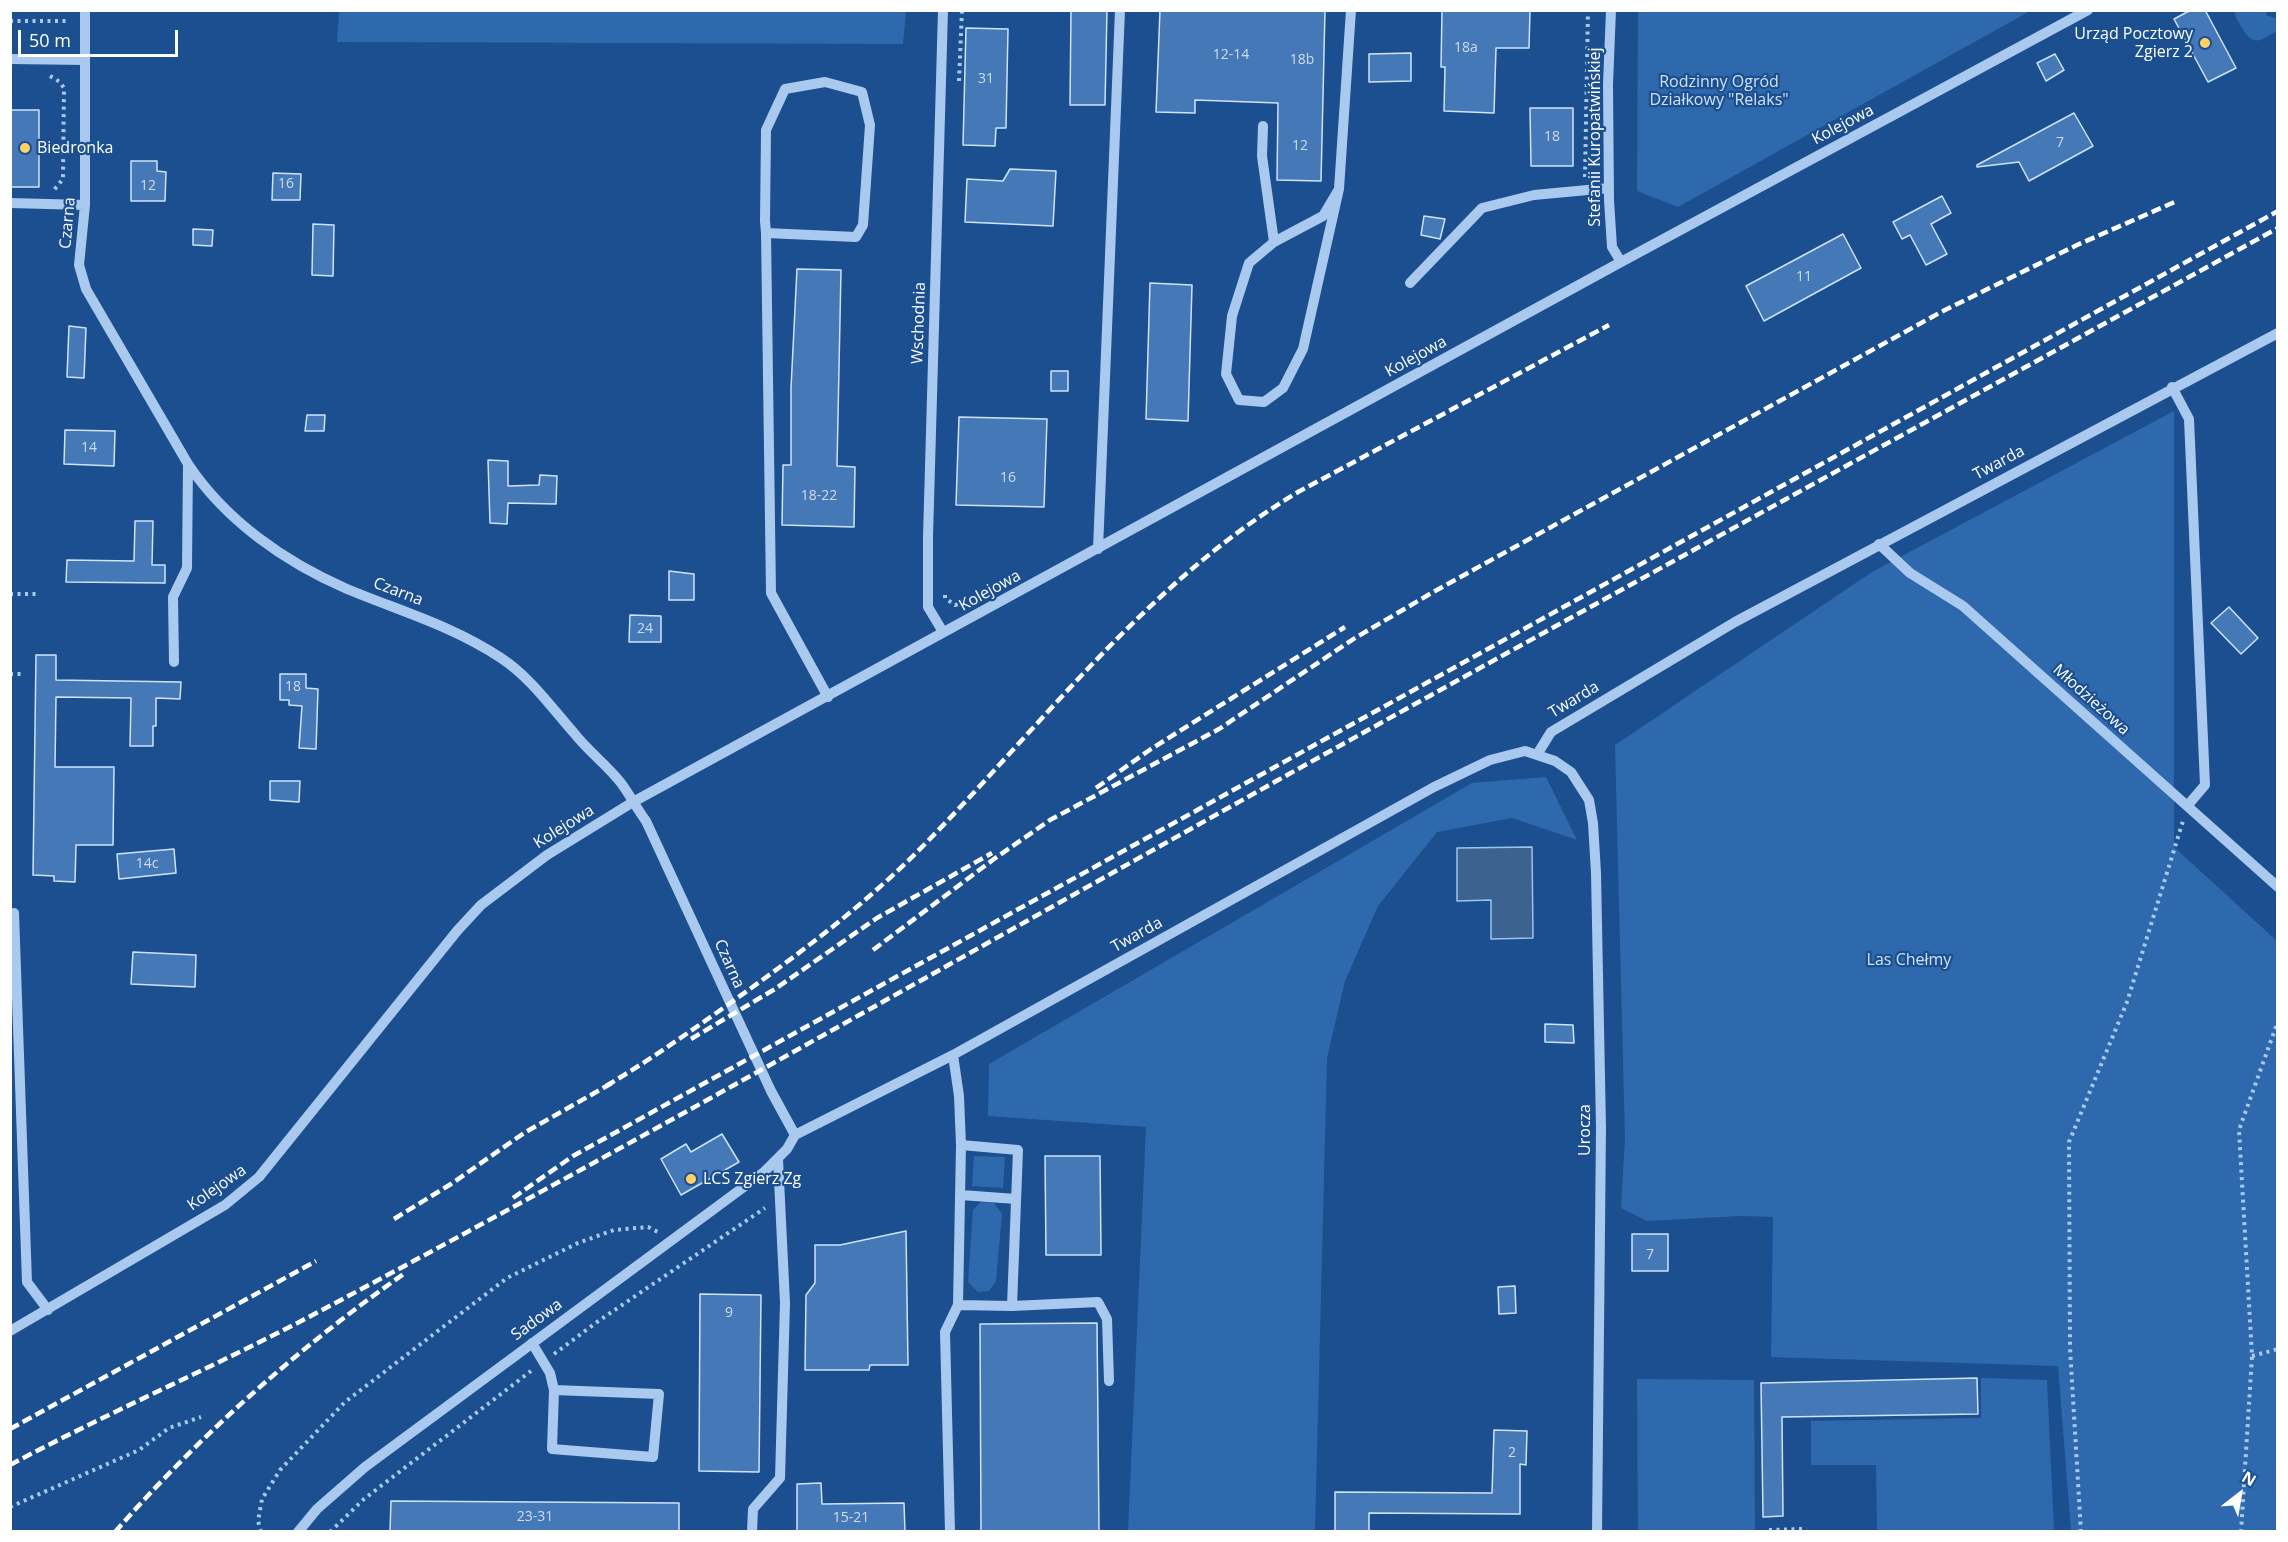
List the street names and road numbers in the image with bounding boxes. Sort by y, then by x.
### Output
street label: Stefanii Kuropatwińskiej [1585,47,1605,227]
street label: Kolejowa [1809,101,1877,149]
street label: Czarna [56,196,80,250]
street label: Wschodnia [908,282,930,364]
street label: Kolejowa [1382,332,1450,382]
street label: Twarda [1970,442,2028,484]
street label: Kolejowa [956,566,1024,616]
street label: Czarna [370,574,426,610]
street label: Młodzieżowa [2049,660,2133,740]
street label: Twarda [1545,678,1603,722]
street label: Kolejowa [530,801,598,853]
street label: Twarda [1108,913,1166,957]
street label: Czarna [710,936,748,992]
street label: Urocza [1575,1104,1595,1156]
street label: Kolejowa [184,1161,250,1215]
street label: Sadowa [508,1295,566,1345]

